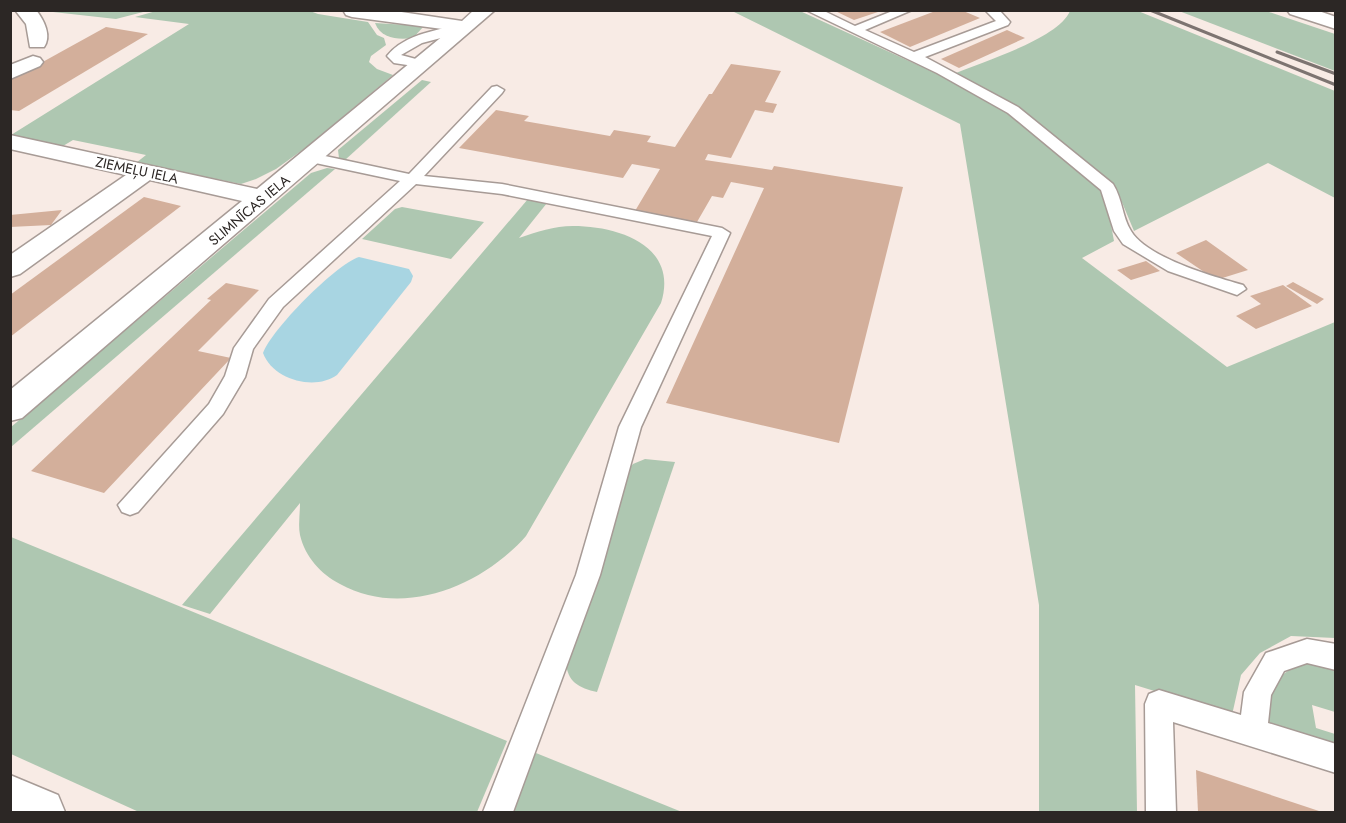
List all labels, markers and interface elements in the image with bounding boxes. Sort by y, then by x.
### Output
street label: ZIEMEĻU IELA [94,151,181,190]
street label: SLIMNĪCAS IELA [204,170,295,250]

